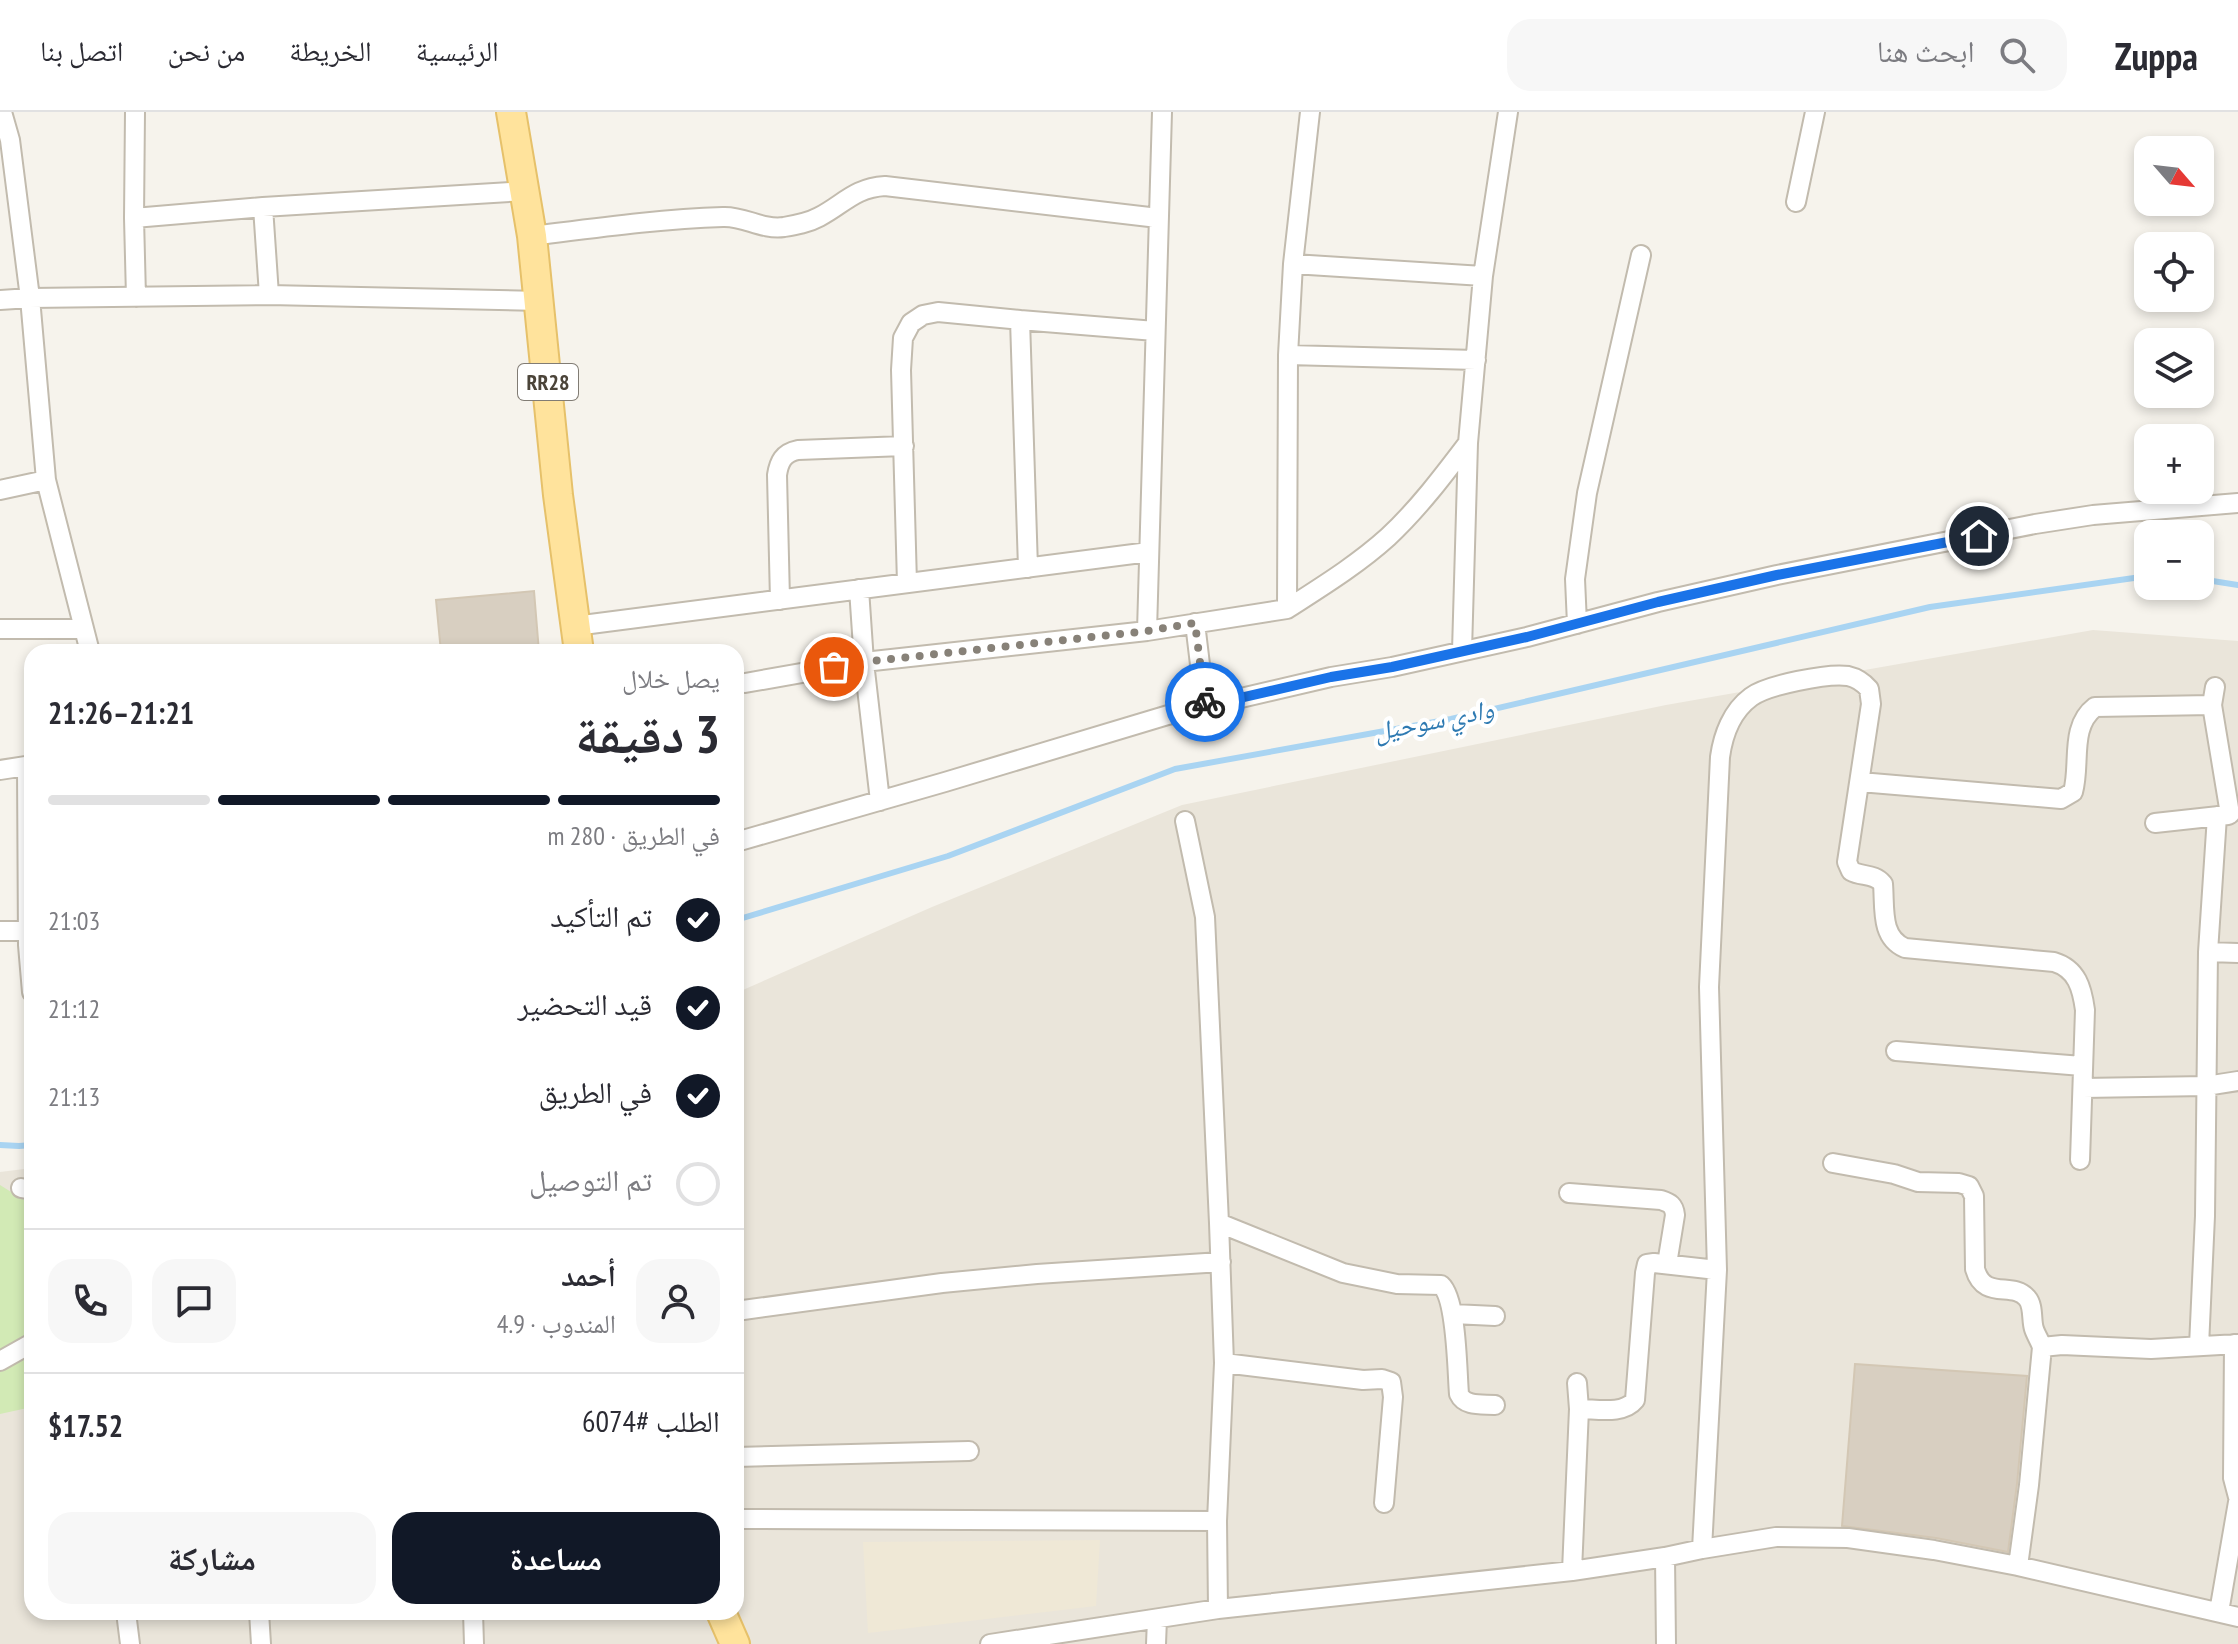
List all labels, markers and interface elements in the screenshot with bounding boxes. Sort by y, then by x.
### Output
search box [1507,19,2067,91]
text: ابحث هنا [1877,31,1975,70]
text: Zuppa [2115,31,2198,80]
text: اتصل بنا [40,32,124,69]
text: من نحن [168,32,245,69]
text: الخريطة [289,32,372,69]
text: الرئيسية [416,32,499,69]
icon: search [1995,33,2039,77]
north arrow [2134,136,2214,216]
map controls [2134,136,2214,600]
button: locate [2134,232,2214,312]
button: layers [2134,328,2214,408]
road number: RR28 [518,364,578,400]
button: + [2134,424,2214,504]
pin [1945,502,2013,570]
icon: home [1957,514,2001,558]
button: − [2134,520,2214,600]
pin [800,633,868,701]
icon: bag [812,645,856,689]
text: يصل خلال [622,662,720,695]
courier [1165,662,1245,742]
icon: bike [1183,680,1227,724]
water label: وادي سوحيل [1371,692,1497,752]
text: 21:21–21:26 [48,693,194,732]
text: 3 دقيقة [575,700,720,767]
text: في الطريق · 280 m [547,819,720,852]
text: تم التأكيد [550,896,652,935]
icon: check [676,898,720,942]
text: 21:03 [48,904,100,937]
text: قيد التحضير [517,984,652,1023]
icon: check [676,986,720,1030]
text: 21:12 [48,992,100,1025]
text: في الطريق [538,1072,652,1111]
icon: check [676,1074,720,1118]
text: 21:13 [48,1080,100,1113]
text: تم التوصيل [529,1160,652,1199]
text: أحمد [561,1255,616,1294]
button: phone [48,1259,132,1343]
button: chat [152,1259,236,1343]
button: person [636,1259,720,1343]
text: المندوب · 4.9 [497,1307,616,1340]
text: الطلب #6074 [582,1401,720,1440]
text: $17.52 [48,1406,123,1445]
button: مشاركة [48,1512,376,1604]
button: مساعدة [392,1512,720,1604]

